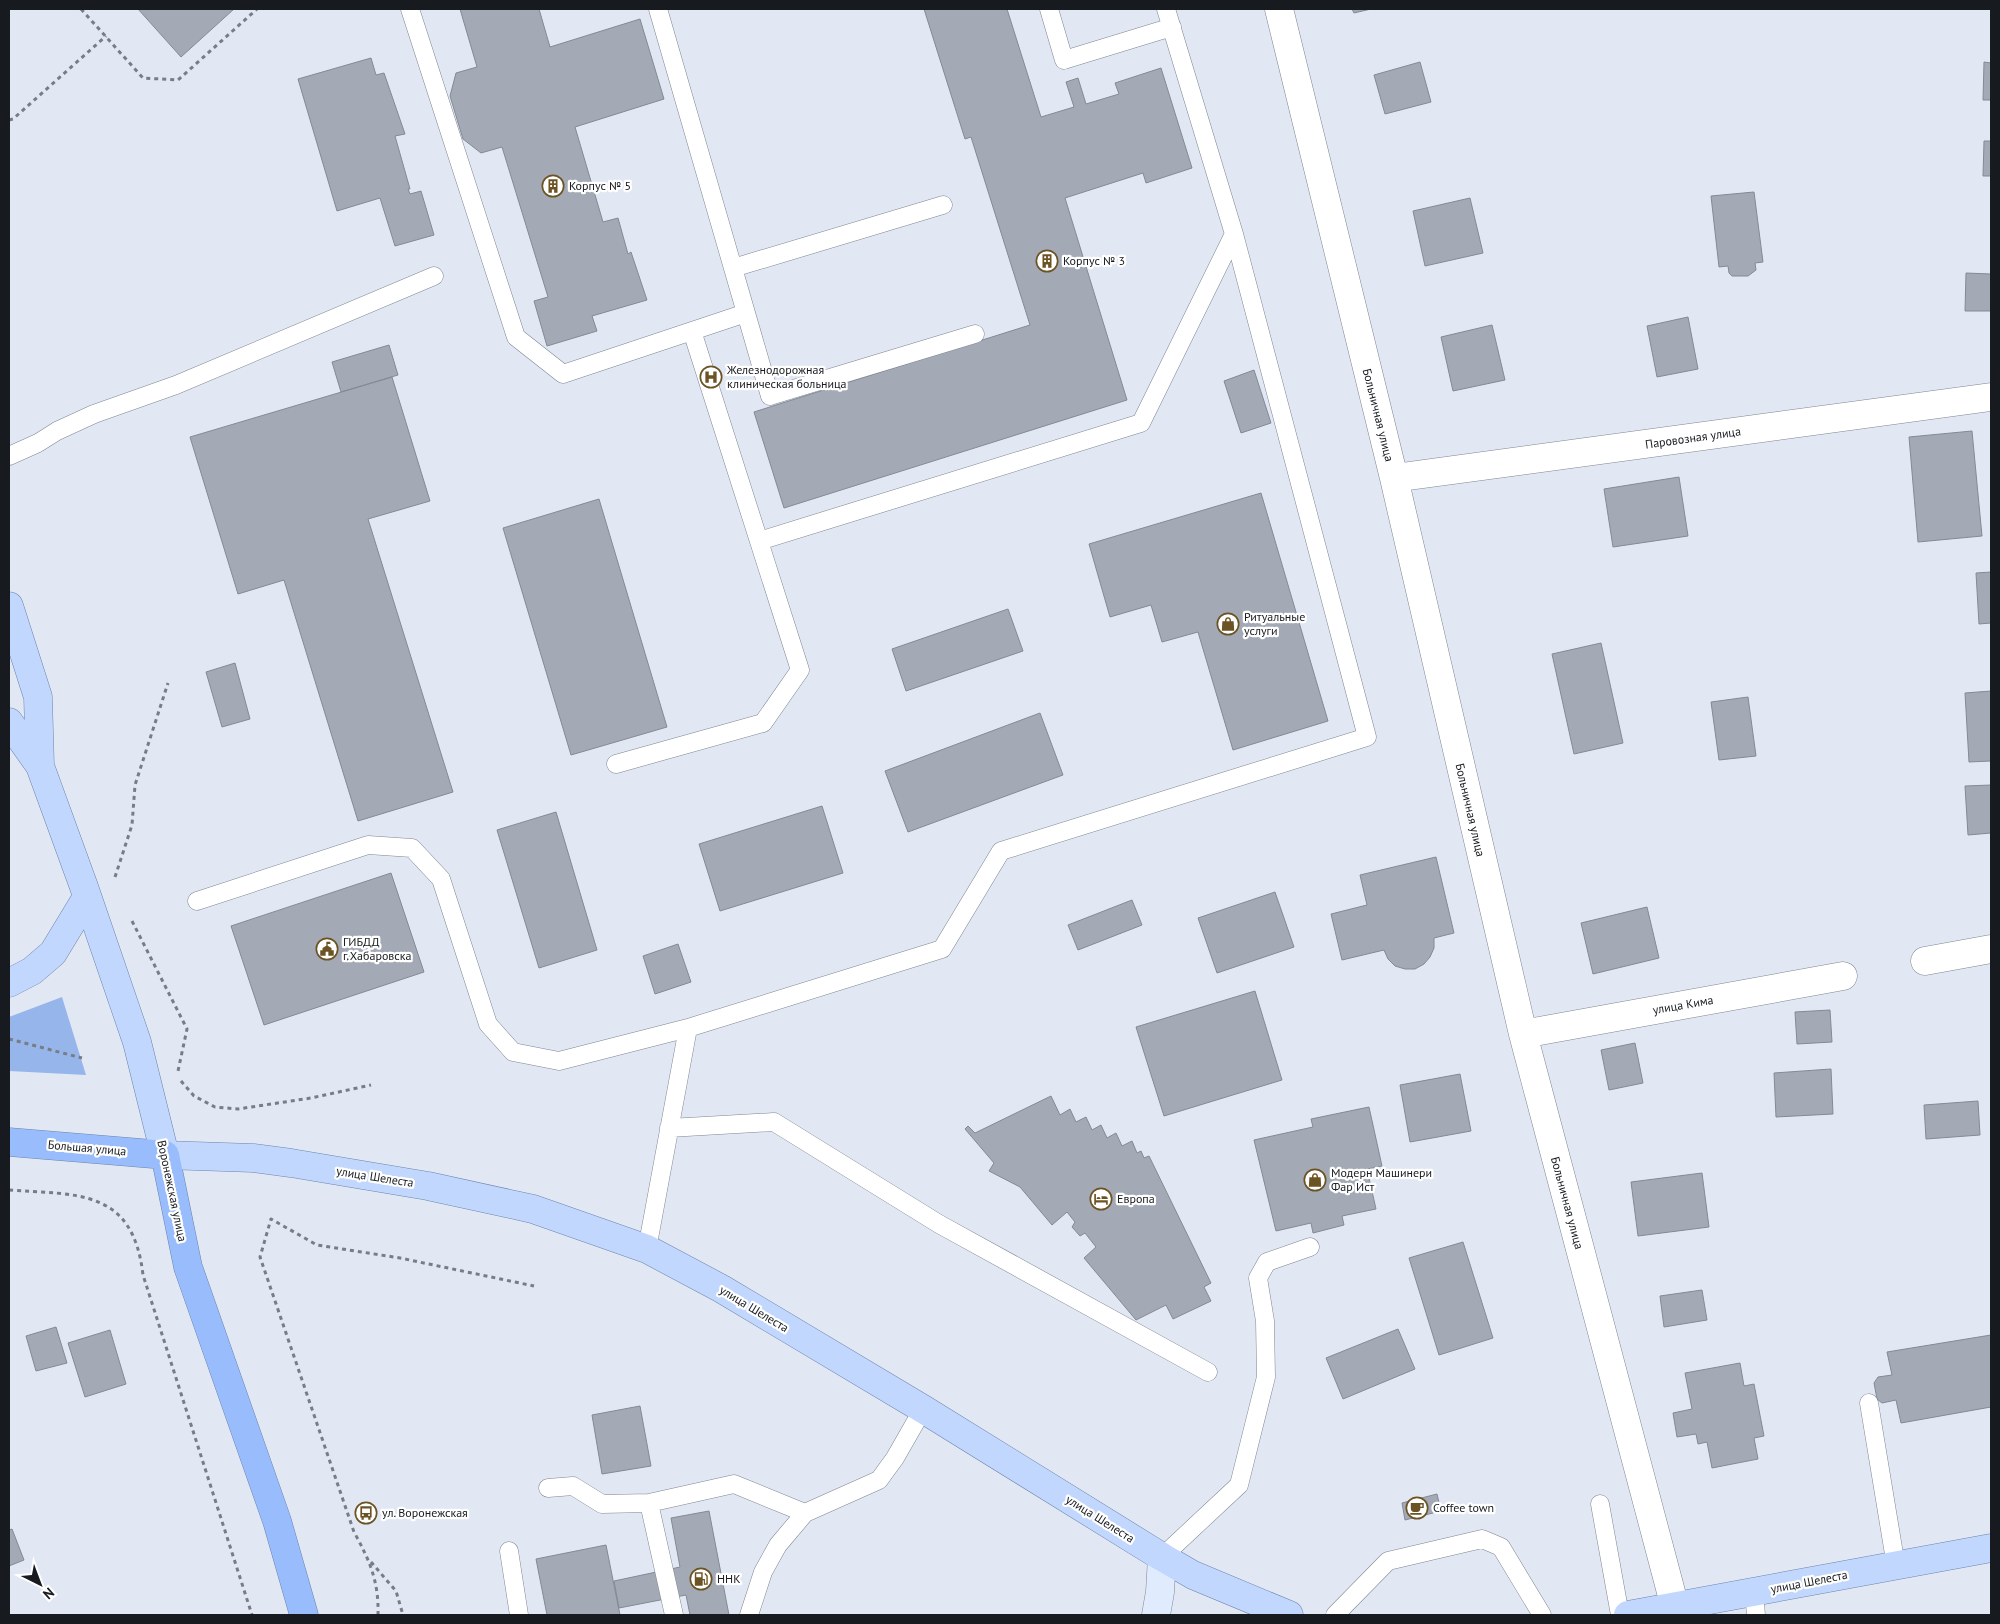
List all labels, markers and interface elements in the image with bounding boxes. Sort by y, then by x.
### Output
building icon: Корпус № 5 [541,174,565,198]
place label: Корпус № 5 [569,178,631,193]
building icon: Корпус № 3 [1035,249,1059,273]
place label: Корпус № 3 [1063,253,1125,268]
place label: Железнодорожная клиническая больница [726,362,847,391]
hospital icon: Железнодорожная клиническая больница [699,365,723,389]
street label: Больничная улица [1360,367,1397,463]
street label: Паровозная улица [1644,423,1742,452]
place label: Ритуальные услуги [1244,609,1305,638]
shop icon: Ритуальные услуги [1216,612,1240,636]
street label: Больничная улица [1452,762,1489,858]
place label: ГИБДД г.Хабаровска [343,934,412,963]
public building icon: ГИБДД г.Хабаровска [315,937,339,961]
street label: улица Кима [1651,992,1714,1017]
street label: Большая улица [47,1137,127,1158]
street label: Воронежская улица [154,1139,191,1243]
street label: Больничная улица [1548,1155,1587,1251]
street label: улица Шелеста [335,1163,415,1190]
place label: Модерн Машинери Фар Ист [1331,1165,1432,1194]
shop icon: Модерн Машинери Фар Ист [1303,1168,1327,1192]
hotel icon: Европа [1089,1187,1113,1211]
place label: Европа [1117,1191,1155,1206]
street label: улица Шелеста [717,1282,792,1335]
street label: улица Шелеста [1063,1492,1137,1546]
cafe icon: Coffee town [1405,1496,1429,1520]
place label: Coffee town [1433,1500,1494,1515]
bus stop icon: ул. Воронежская [354,1501,378,1525]
place label: ул. Воронежская [382,1505,468,1520]
north arrow [15,1559,65,1609]
fuel station icon: ННК [689,1567,713,1591]
street label: улица Шелеста [1769,1567,1849,1596]
place label: ННК [717,1571,740,1586]
text: N [39,1584,58,1603]

